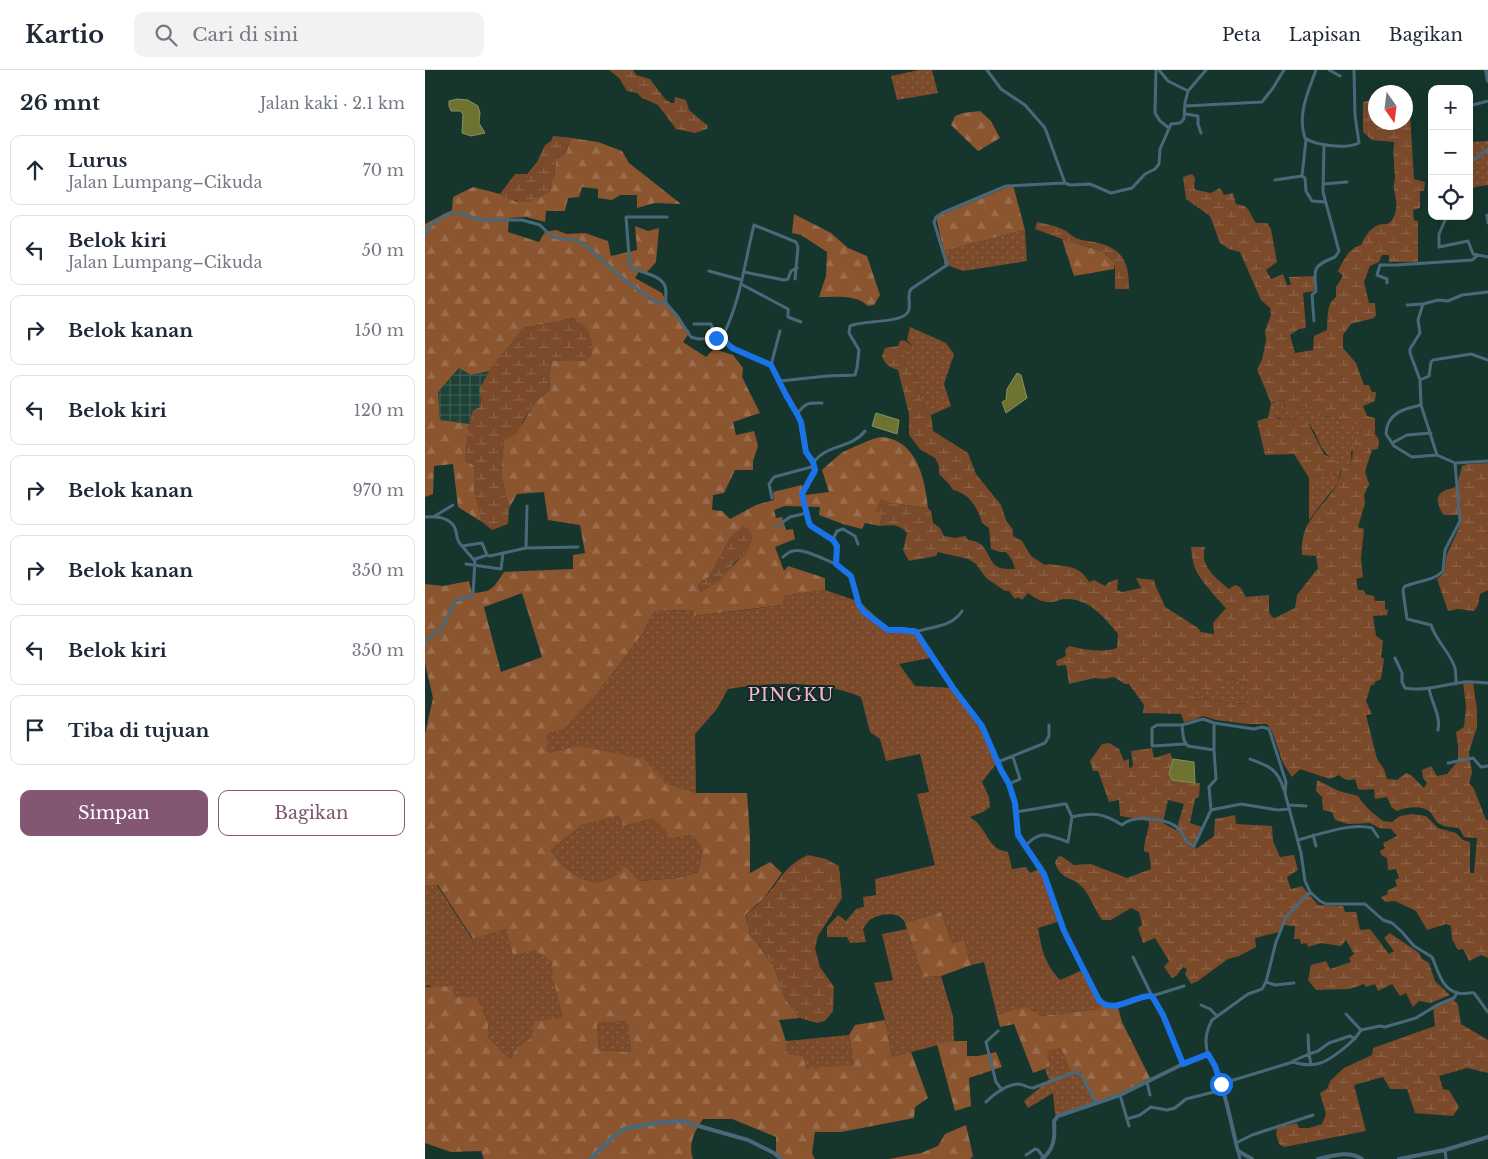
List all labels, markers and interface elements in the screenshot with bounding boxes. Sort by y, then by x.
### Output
search box [134,12,484,57]
text: Kartio [25,20,104,49]
icon: search [152,21,180,49]
text: Cari di sini [192,23,298,46]
text: Peta [1222,24,1261,46]
text: Lapisan [1289,24,1361,46]
text: Bagikan [1389,24,1463,46]
north arrow [1368,85,1413,130]
map controls [1428,85,1473,220]
button: + [1428,85,1473,130]
text: 26 mnt [20,90,100,116]
text: Jalan kaki · 2.1 km [260,93,405,113]
button: − [1428,130,1473,175]
text: Lurus [68,149,127,172]
icon: ahead [21,156,49,184]
text: 70 m [363,160,404,180]
text: Jalan Lumpang–Cikuda [68,172,262,192]
button: locate [1428,175,1473,220]
text: Belok kiri [68,229,167,252]
icon: left [21,236,49,264]
text: 50 m [362,240,404,260]
text: Jalan Lumpang–Cikuda [68,252,262,272]
icon: right [21,316,49,344]
text: Belok kanan [68,319,193,342]
text: 150 m [355,320,404,340]
route end [705,327,728,350]
icon: left [21,396,49,424]
text: Belok kiri [68,399,167,422]
text: 120 m [354,400,404,420]
icon: right [21,476,49,504]
text: Belok kanan [68,479,193,502]
text: 970 m [352,480,404,500]
icon: right [21,556,49,584]
text: Belok kanan [68,559,193,582]
text: 350 m [352,560,404,580]
icon: left [21,636,49,664]
text: Belok kiri [68,639,167,662]
text: 350 m [352,640,404,660]
district label: PINGKU [747,684,835,706]
icon: arrive [21,716,49,744]
text: Tiba di tujuan [68,719,209,742]
button: Simpan [20,790,208,836]
button: Bagikan [218,790,405,836]
route start [1210,1073,1233,1096]

